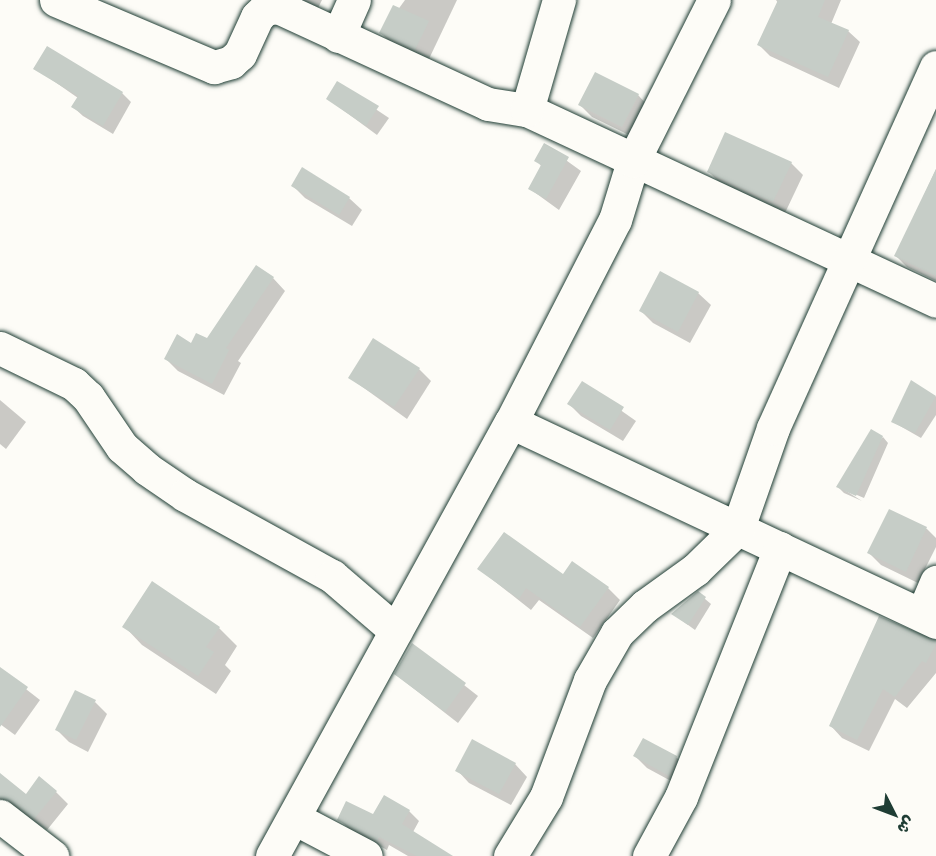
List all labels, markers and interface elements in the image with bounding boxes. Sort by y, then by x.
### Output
north arrow [864,784,924,844]
text: ش [893,811,922,841]

